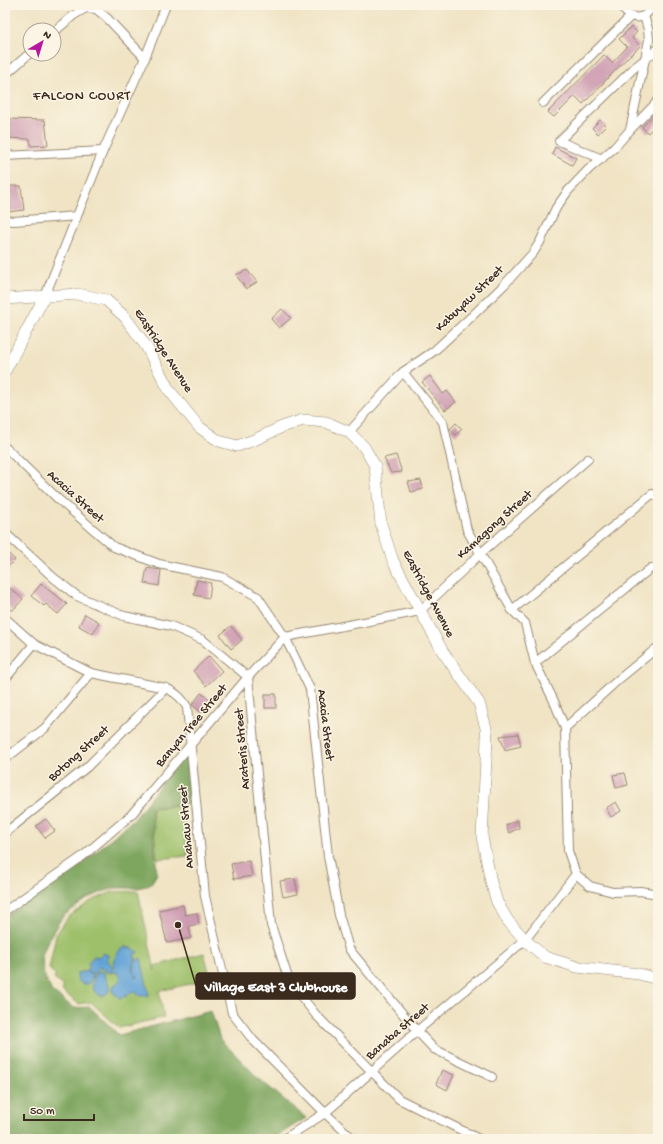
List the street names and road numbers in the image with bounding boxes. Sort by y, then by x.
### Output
street label: Kabuyaw Street [433,262,508,335]
street label: Eastridge Avenue [130,306,196,396]
street label: Acacia Street [43,468,108,528]
street label: Kamagong Street [454,486,537,563]
street label: Eastridge Avenue [399,548,457,640]
street label: Banyan Tree Street [152,680,232,771]
street label: Acacia Street [313,689,337,763]
street label: Arateris Street [232,706,254,790]
street label: Botong Street [45,722,114,786]
street label: Anahaw Street [176,783,198,869]
street label: Banaba Street [362,999,434,1064]

